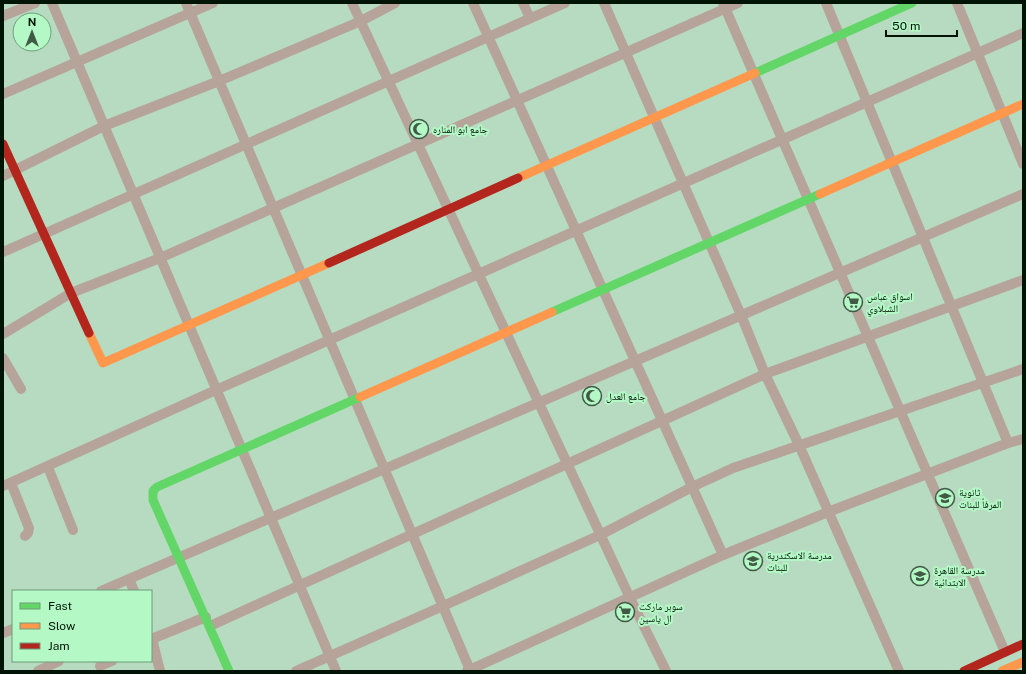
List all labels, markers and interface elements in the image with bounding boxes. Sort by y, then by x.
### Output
north arrow [12,12,52,52]
scale bar [886,12,957,38]
text: N [28,16,36,28]
text: 50 m [892,19,920,33]
mosque icon: جامع ابو المناره [408,118,430,140]
place label: جامع ابو المناره [433,123,489,136]
place label: اسواق عباس الشبلاوي [867,290,913,317]
supermarket icon: اسواق عباس الشبلاوي [842,291,864,313]
mosque icon: جامع العدل [581,385,603,407]
place label: جامع العدل [606,390,647,403]
place label: ثانوية المرفأ للبنات [959,486,1002,510]
school or university icon: ثانوية المرفأ للبنات [934,487,956,509]
place label: مدرسة الاسكندرية للبنات [767,549,832,573]
school or university icon: مدرسة الاسكندرية للبنات [742,550,764,572]
place label: مدرسة القاهرة الابتدائية [934,564,985,588]
school or university icon: مدرسة القاهرة الابتدائية [909,565,931,587]
legend [12,590,152,662]
text: Fast [48,599,73,613]
place label: سوبر ماركت ال ياسين [639,600,683,625]
supermarket icon: سوبر ماركت ال ياسين [614,601,636,623]
text: Slow [48,619,76,633]
text: Jam [48,639,70,653]

